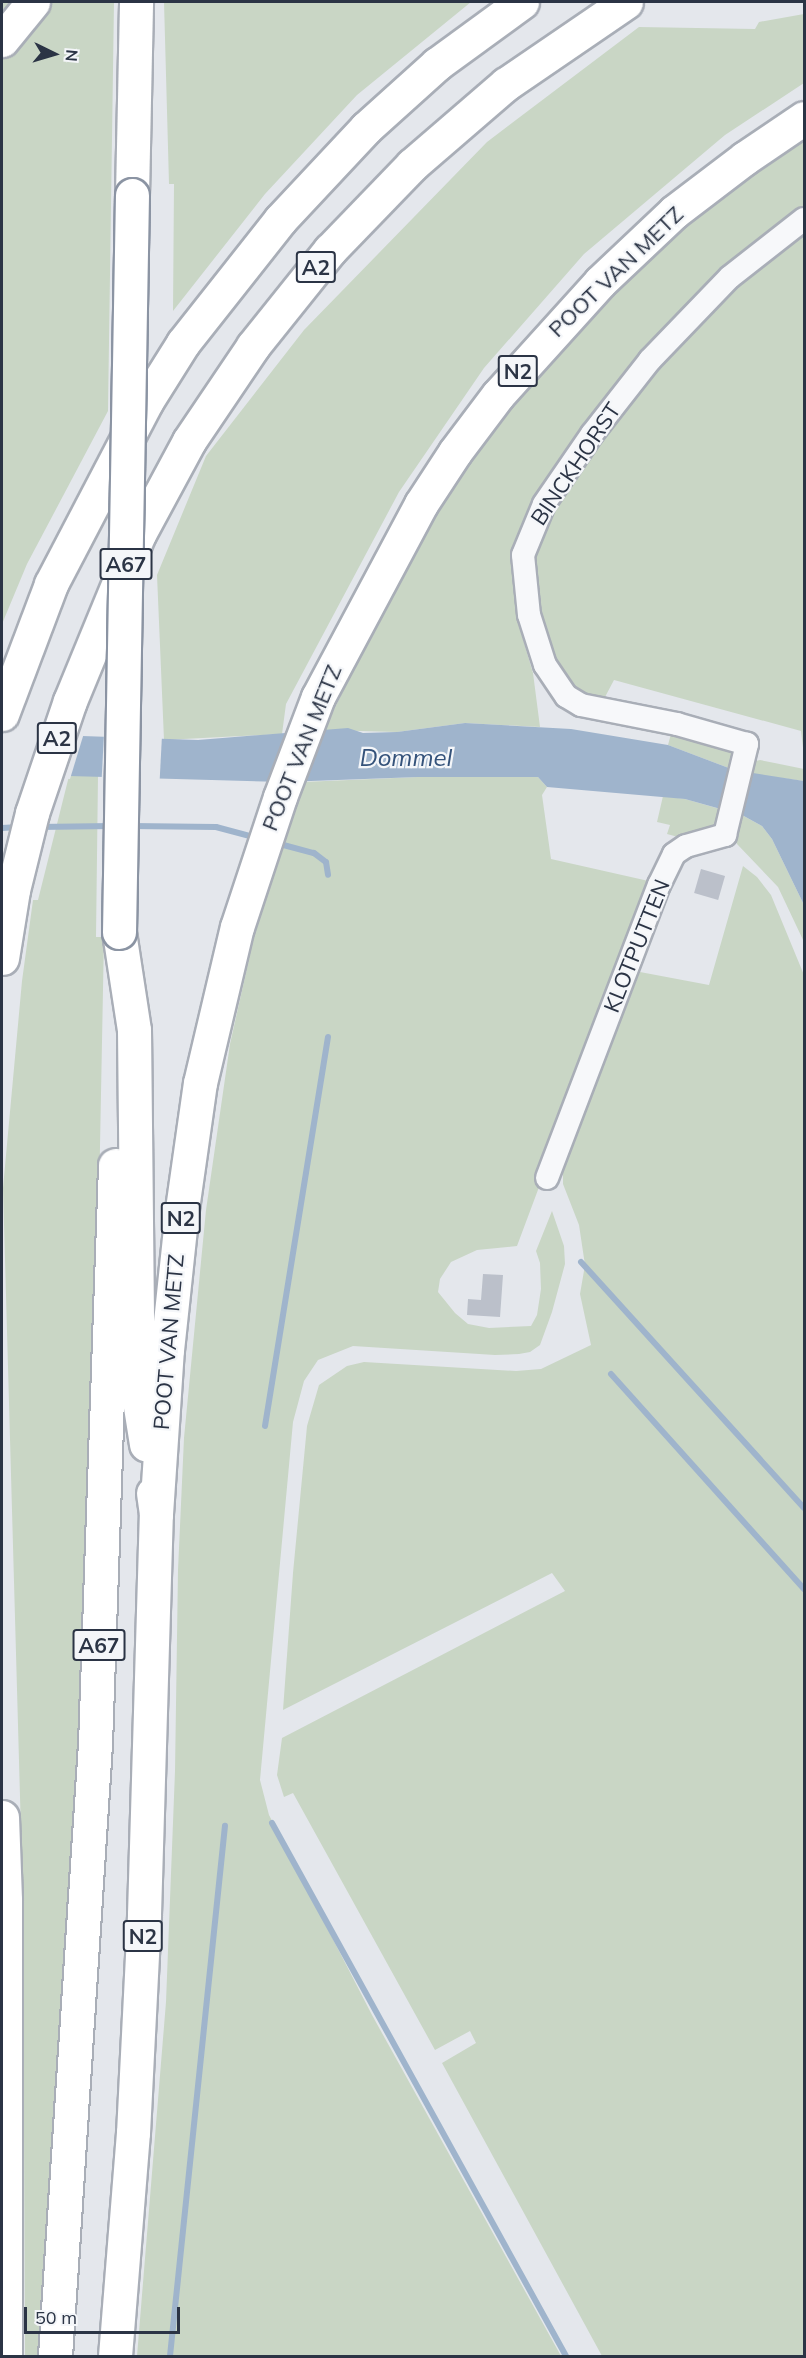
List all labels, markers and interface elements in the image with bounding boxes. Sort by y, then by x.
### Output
north arrow [24,24,84,84]
text: N [61,49,82,62]
street label: POOT VAN METZ [543,201,689,343]
road number: A2 [295,249,337,285]
road number: N2 [497,353,539,389]
street label: BINCKHORST [525,398,627,530]
road number: A67 [99,546,153,582]
street label: POOT VAN METZ [257,661,347,835]
road number: A2 [36,720,78,756]
water label: Dommel [360,744,452,772]
street label: KLOTPUTTEN [598,876,676,1016]
road number: N2 [160,1200,202,1236]
street label: POOT VAN METZ [148,1253,190,1431]
road number: A67 [72,1627,126,1663]
road number: N2 [122,1918,164,1954]
scale bar [27,2295,183,2333]
text: 50 m [35,2306,77,2329]

